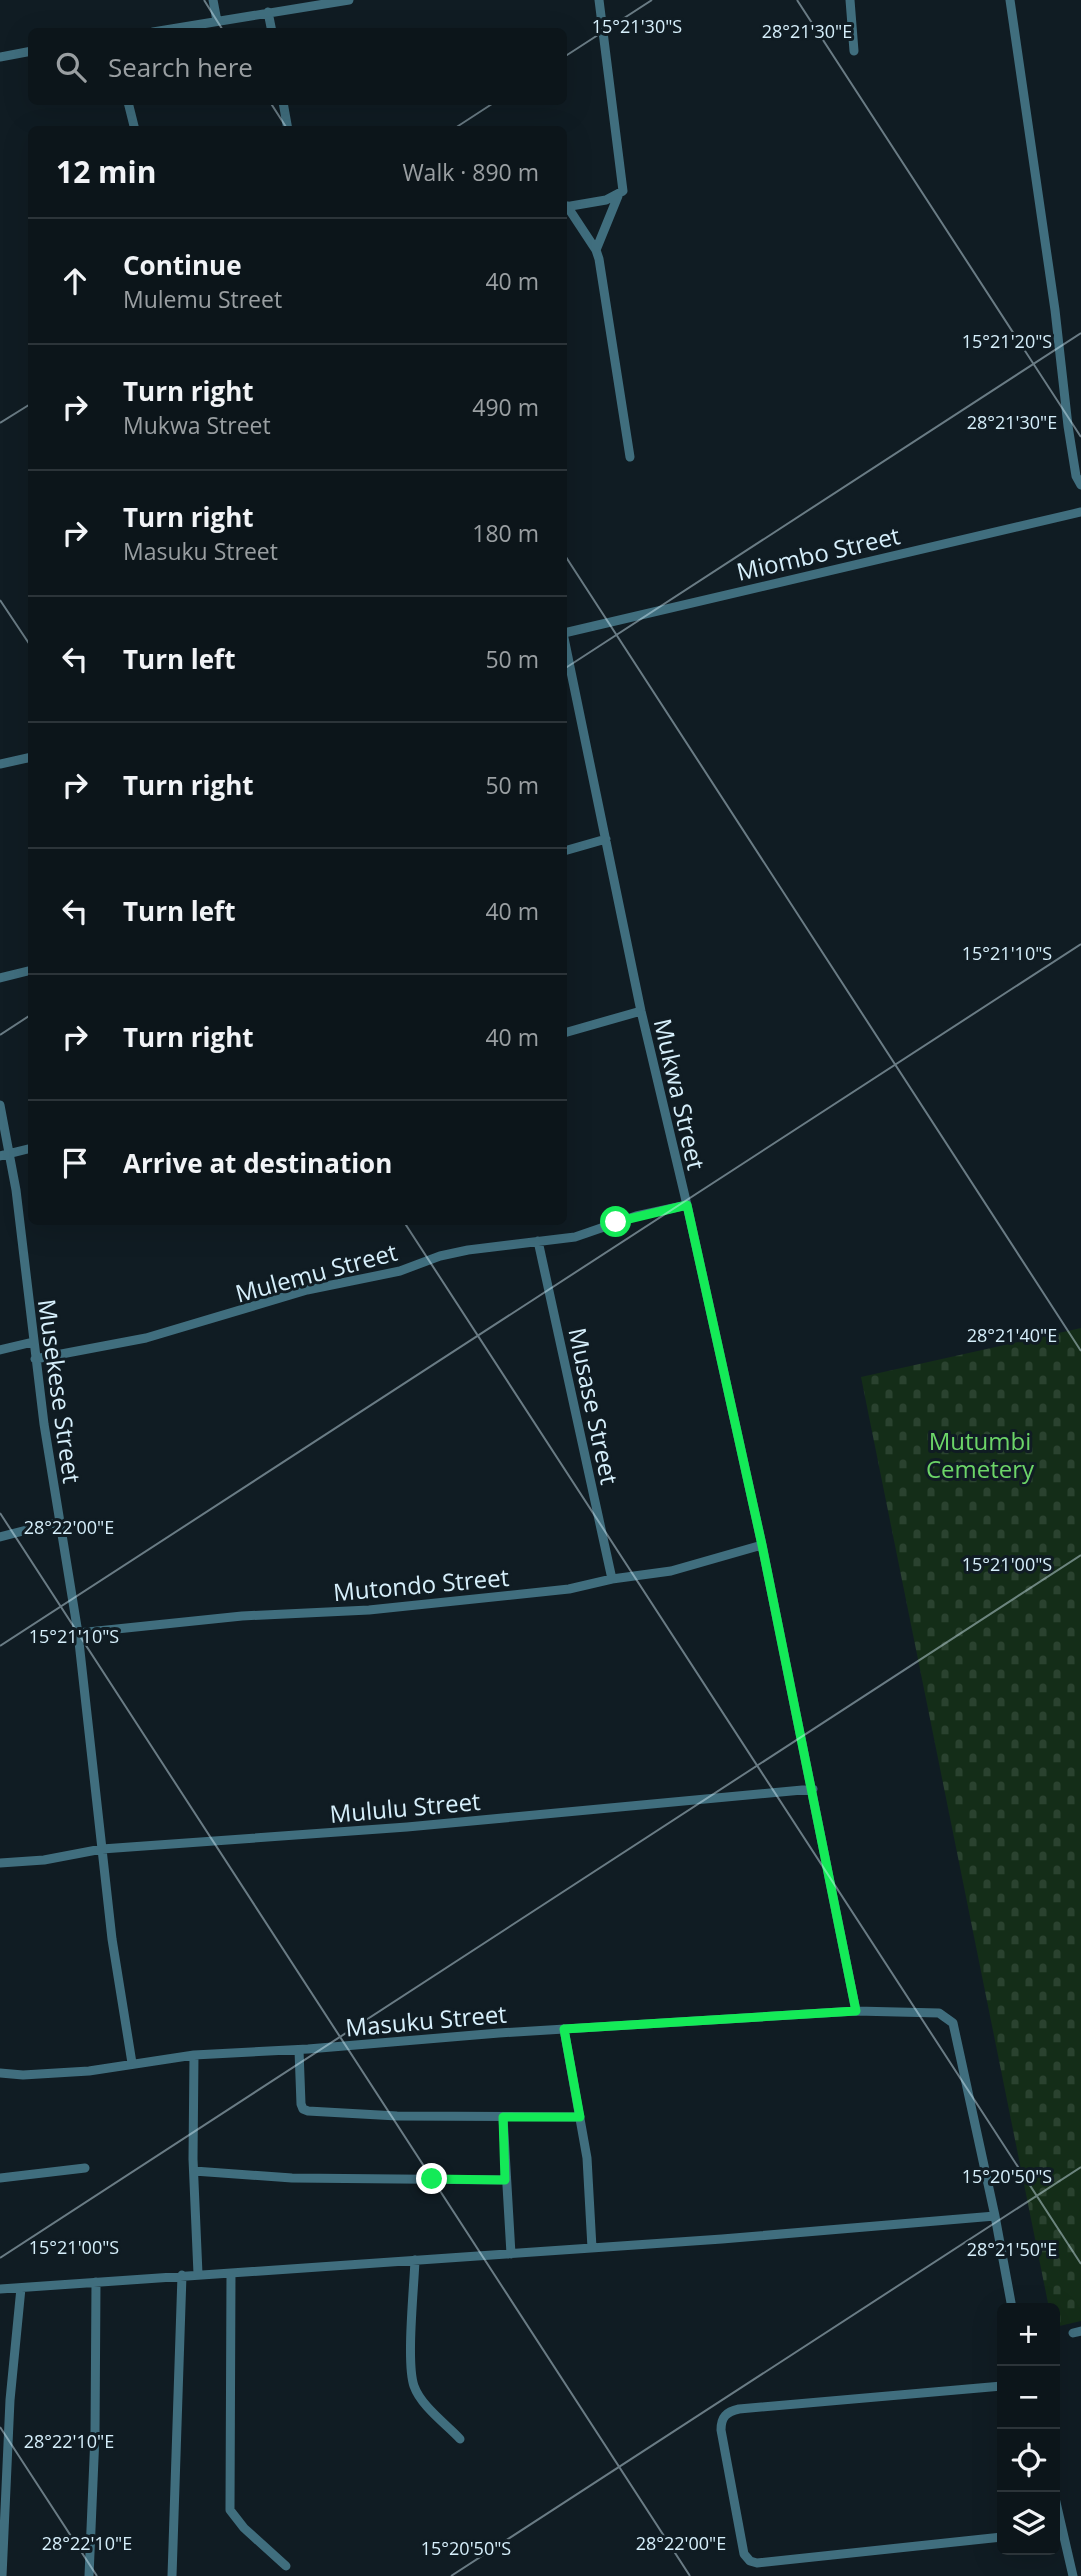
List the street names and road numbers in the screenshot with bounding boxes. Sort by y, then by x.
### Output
street label: Miombo Street [733,518,903,588]
street label: Mukwa Street [647,1015,713,1173]
street label: Mulemu Street [232,1235,400,1309]
street label: Musekese Street [31,1297,89,1485]
street label: Musase Street [561,1325,627,1487]
street label: Mutondo Street [332,1560,510,1608]
street label: Mululu Street [328,1784,482,1830]
street label: Masuku Street [344,1997,508,2043]

